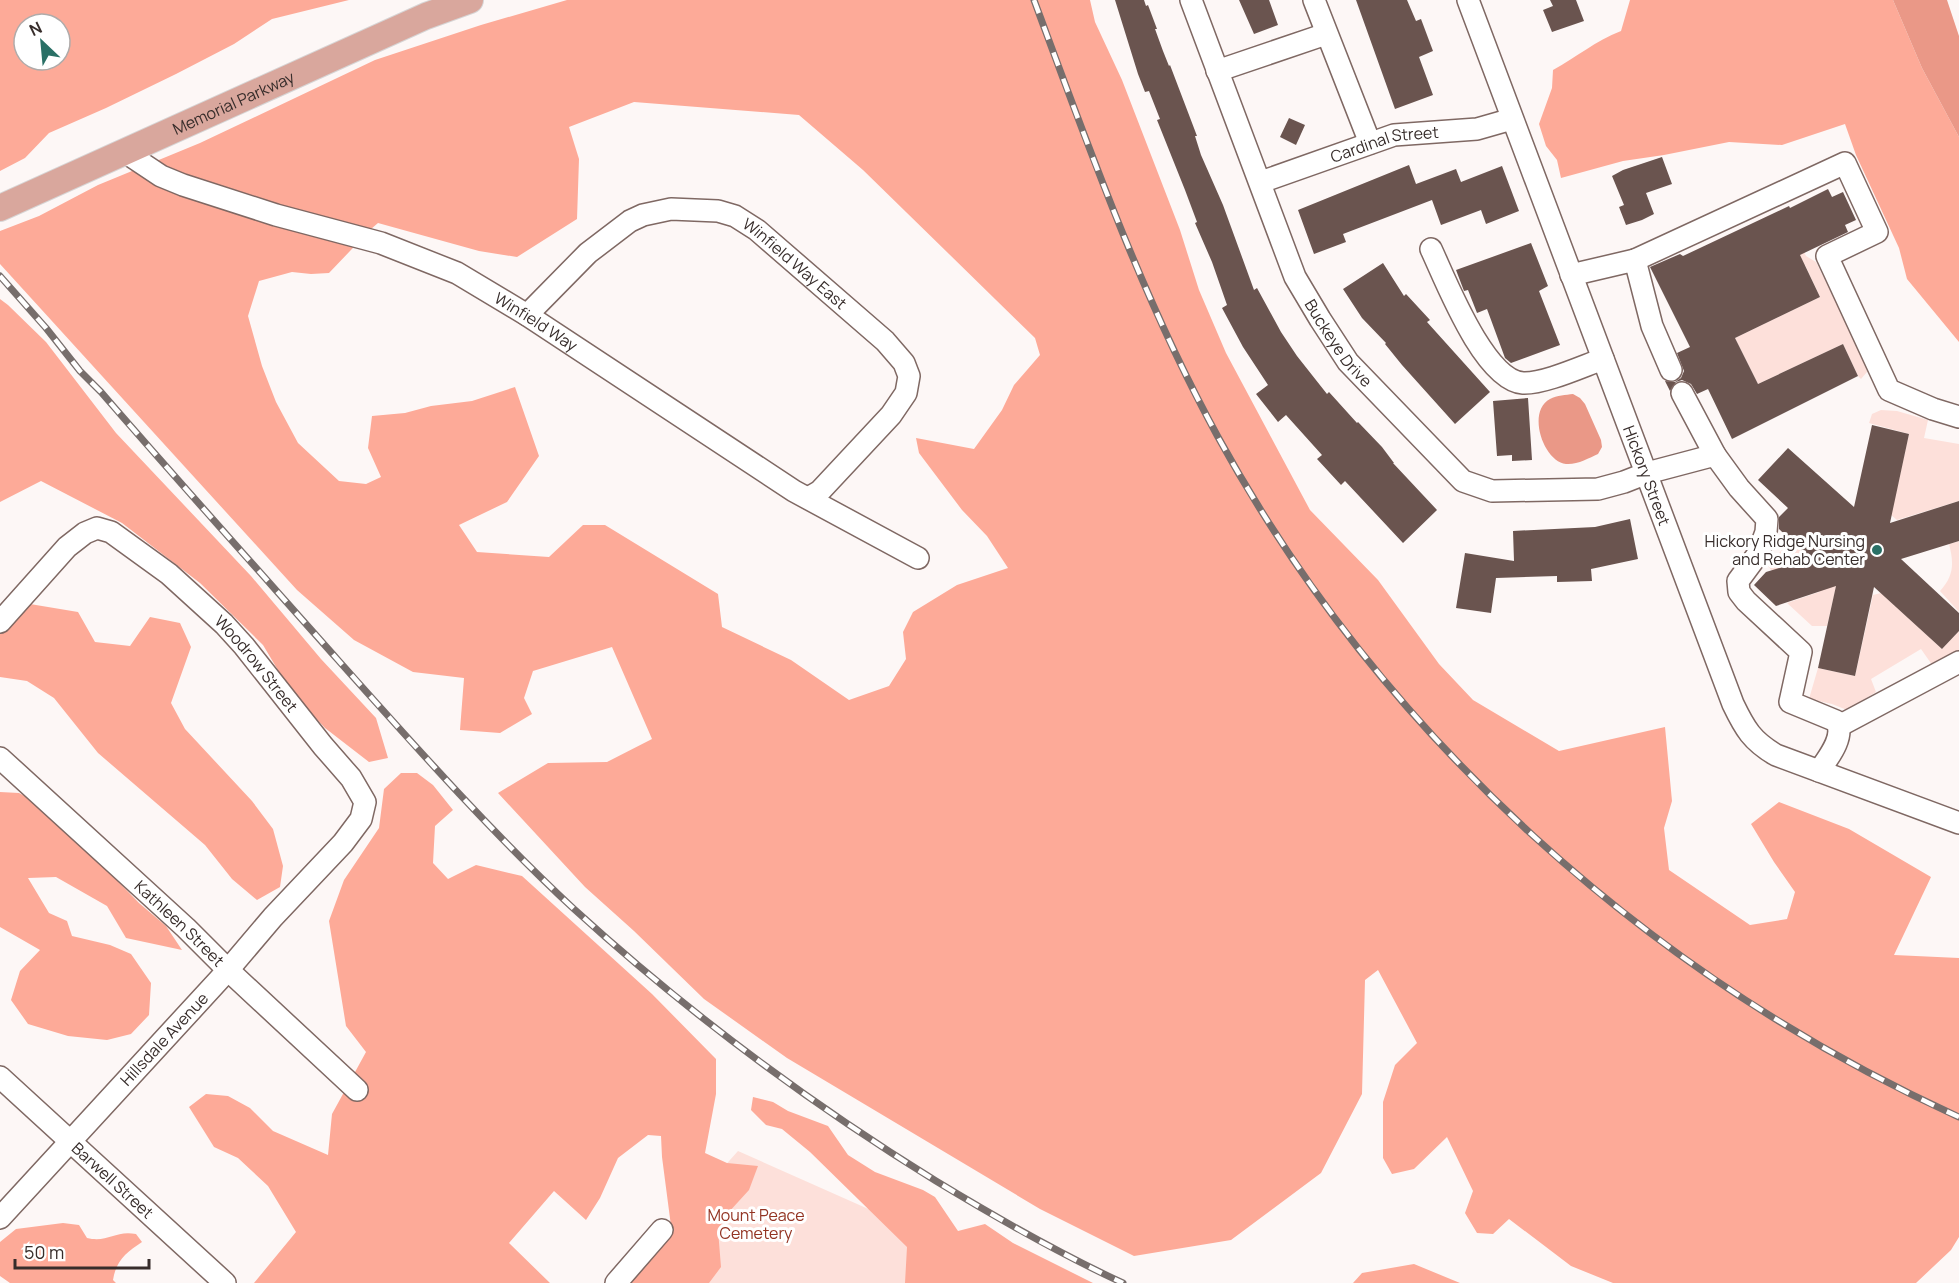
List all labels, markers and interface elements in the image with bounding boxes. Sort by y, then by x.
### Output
north arrow [12,12,72,72]
text: N [25,16,45,41]
street label: Memorial Parkway [169,66,298,140]
street label: Cardinal Street [1327,121,1439,168]
street label: Winfield Way East [739,213,852,314]
street label: Winfield Way [490,287,582,357]
street label: Buckeye Drive [1300,295,1377,392]
street label: Hickory Street [1618,422,1676,529]
place label: Hickory Ridge Nursing and Rehab Center [1705,530,1865,570]
marker: Hickory Ridge Nursing and Rehab Center [1870,543,1884,557]
street label: Woodrow Street [210,610,303,717]
street label: Kathleen Street [130,875,229,971]
street label: Hillsdale Avenue [115,988,213,1090]
street label: Barwell Street [67,1137,158,1223]
park label: Mount Peace Cemetery [707,1204,805,1244]
scale bar [15,1232,148,1270]
text: 50 m [24,1240,64,1264]

